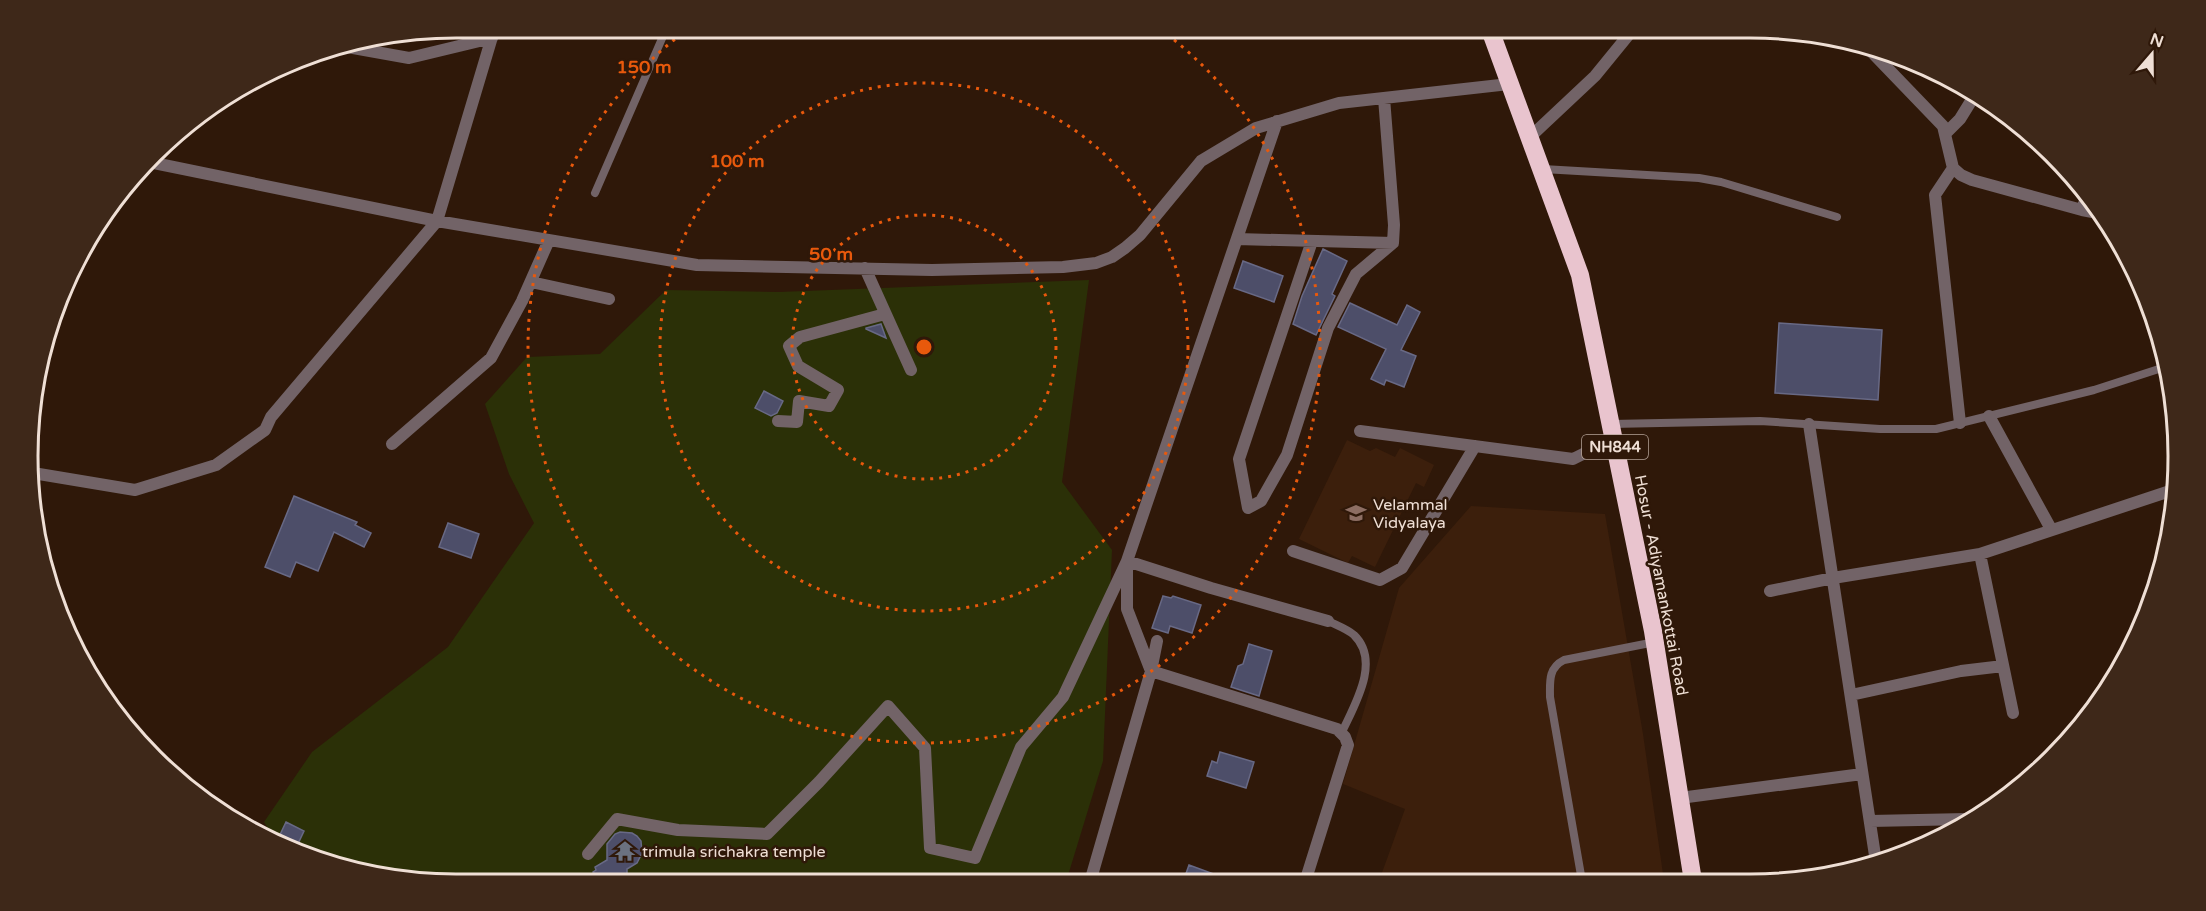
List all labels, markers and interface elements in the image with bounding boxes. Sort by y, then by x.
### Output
north arrow [2122,24,2182,84]
text: N [2147,29,2166,52]
text: 150 m [616,56,672,78]
text: 100 m [709,150,765,172]
text: 50 m [809,243,853,265]
centre of rings [914,337,934,357]
road number: NH844 [1582,435,1648,459]
street label: Hosur - Adiyamankottai Road [1630,473,1692,697]
place label: Velammal Vidyalaya [1373,495,1448,533]
school or university icon: Velammal Vidyalaya [1344,501,1368,525]
temple icon: trimula srichakra temple [613,839,637,863]
place label: trimula srichakra temple [642,842,826,862]

